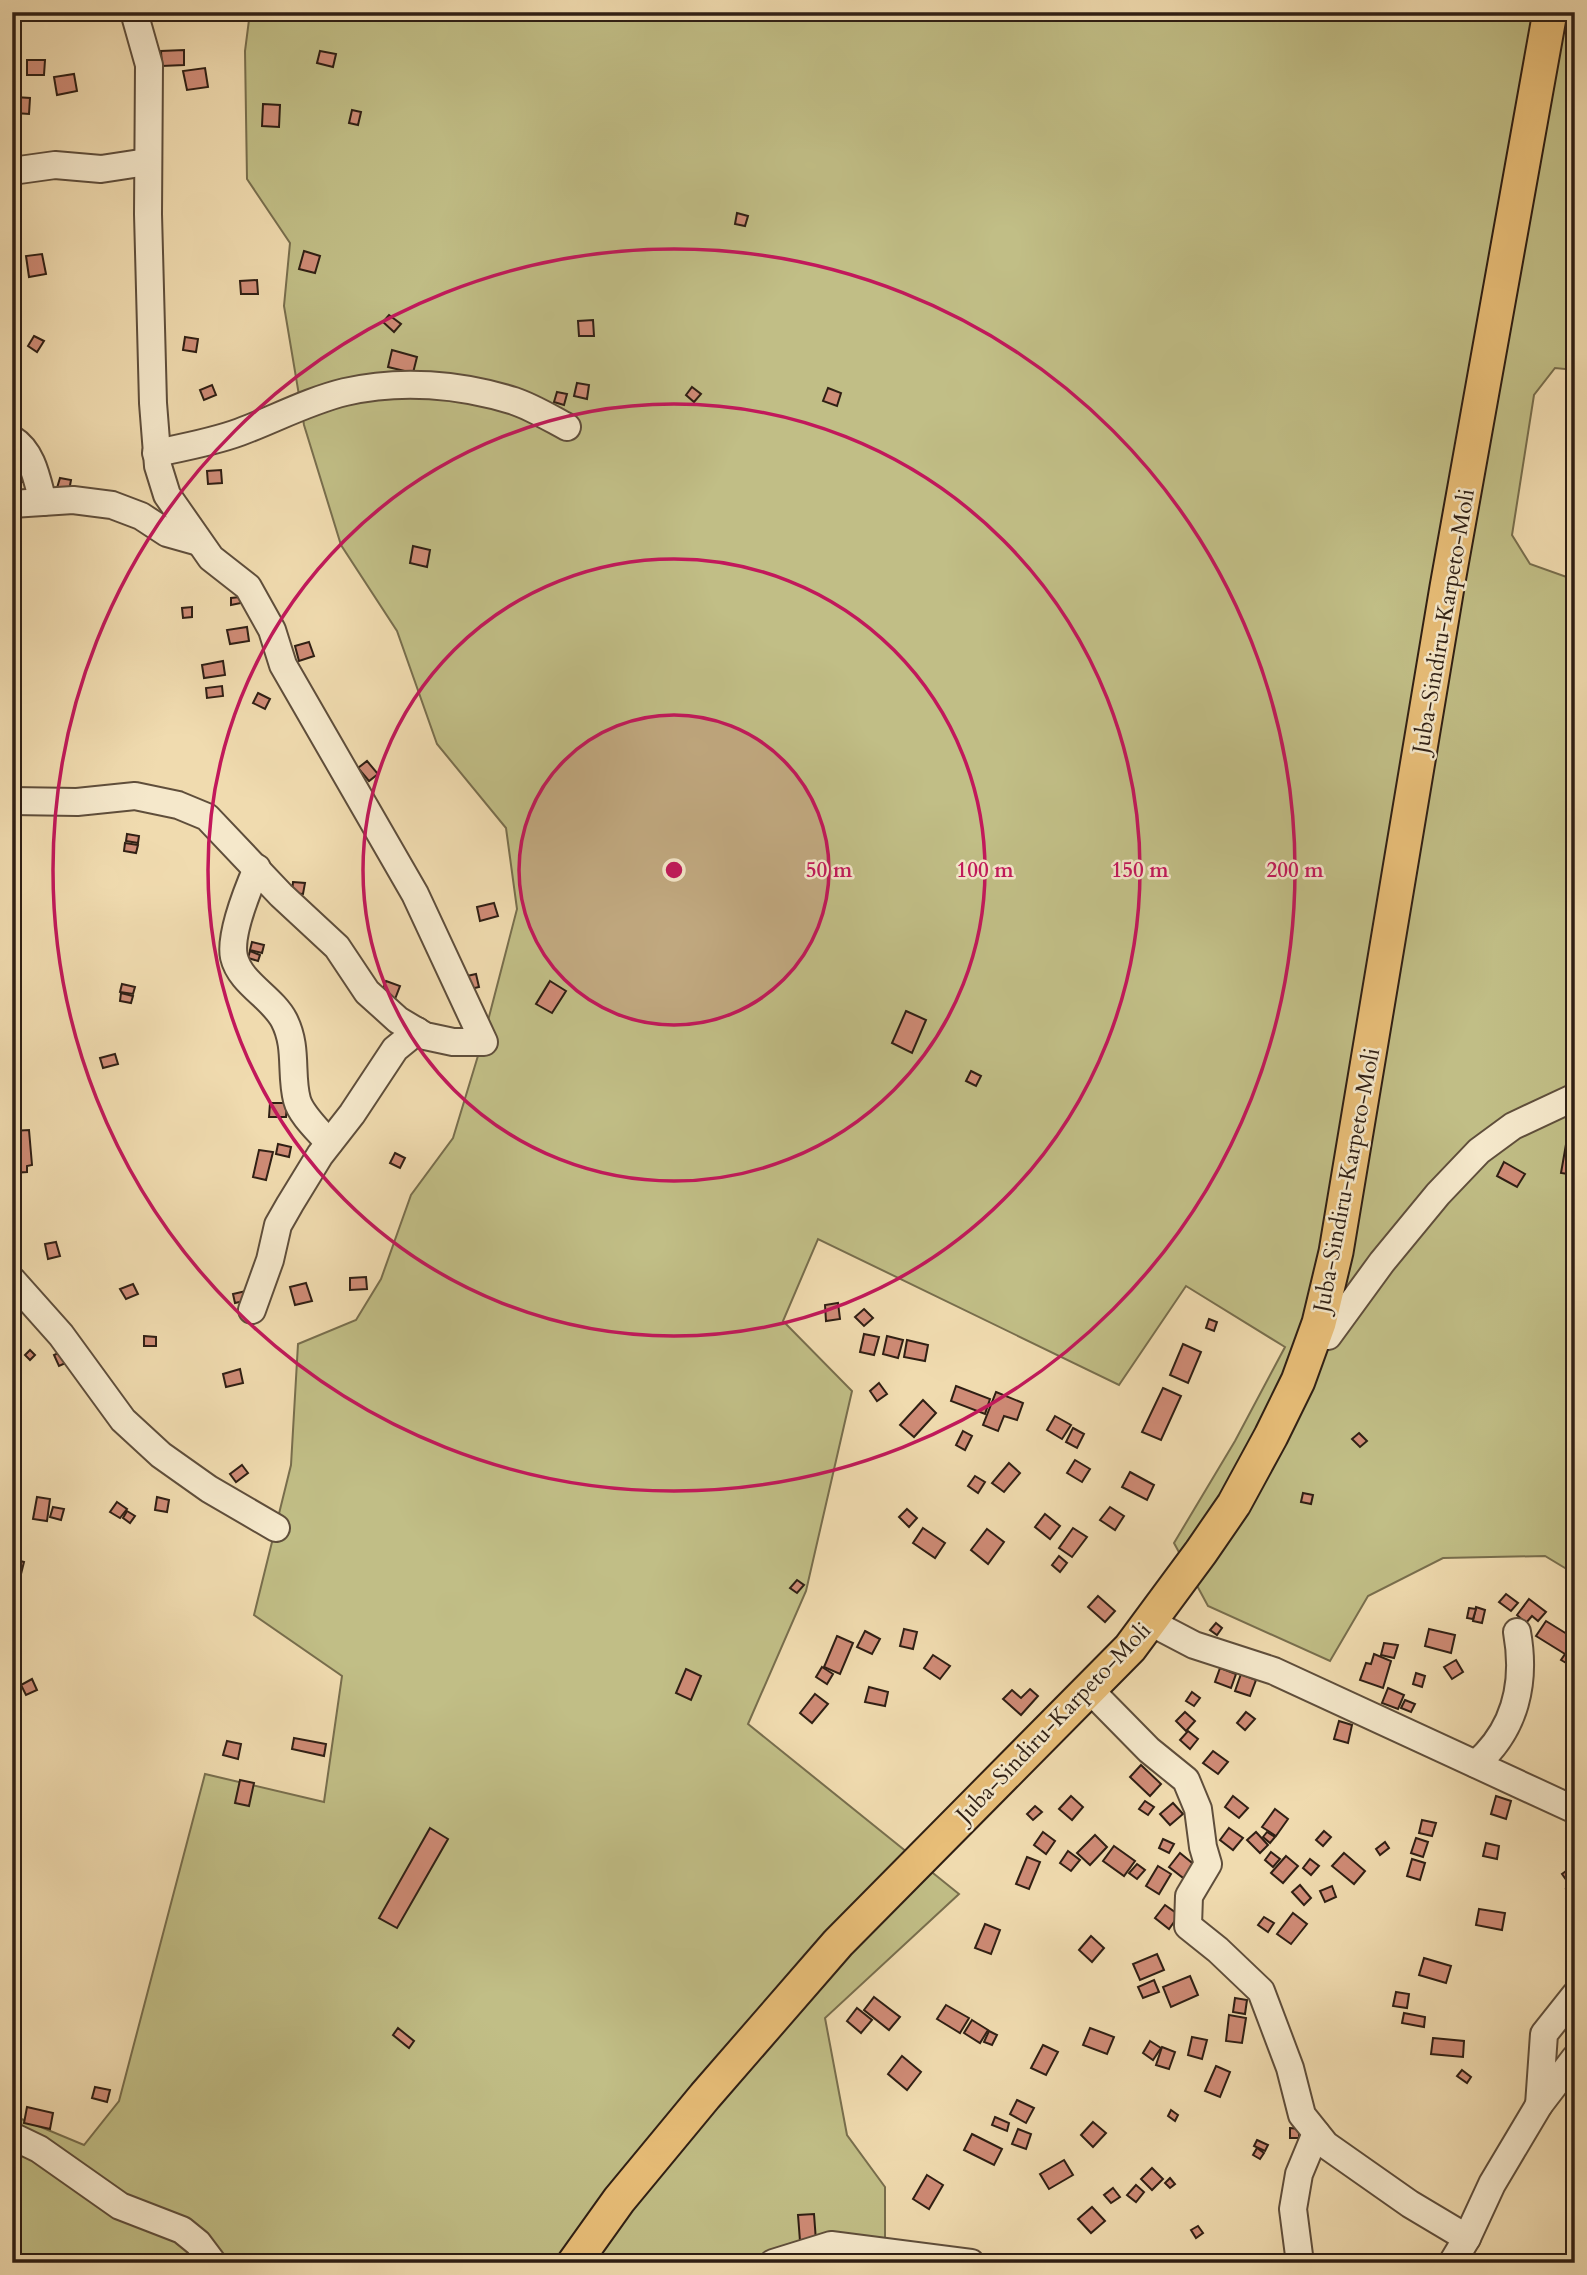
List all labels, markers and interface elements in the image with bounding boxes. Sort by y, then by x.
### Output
street label: Juba-Sindiru-Karpeto-Moli [1404,486,1482,759]
text: 50 m [806,856,853,885]
text: 100 m [956,856,1014,885]
text: 150 m [1111,856,1169,885]
text: 200 m [1266,856,1324,885]
centre of rings [662,858,686,882]
street label: Juba-Sindiru-Karpeto-Moli [1305,1045,1387,1318]
street label: Juba-Sindiru-Karpeto-Moli [947,1615,1158,1832]

